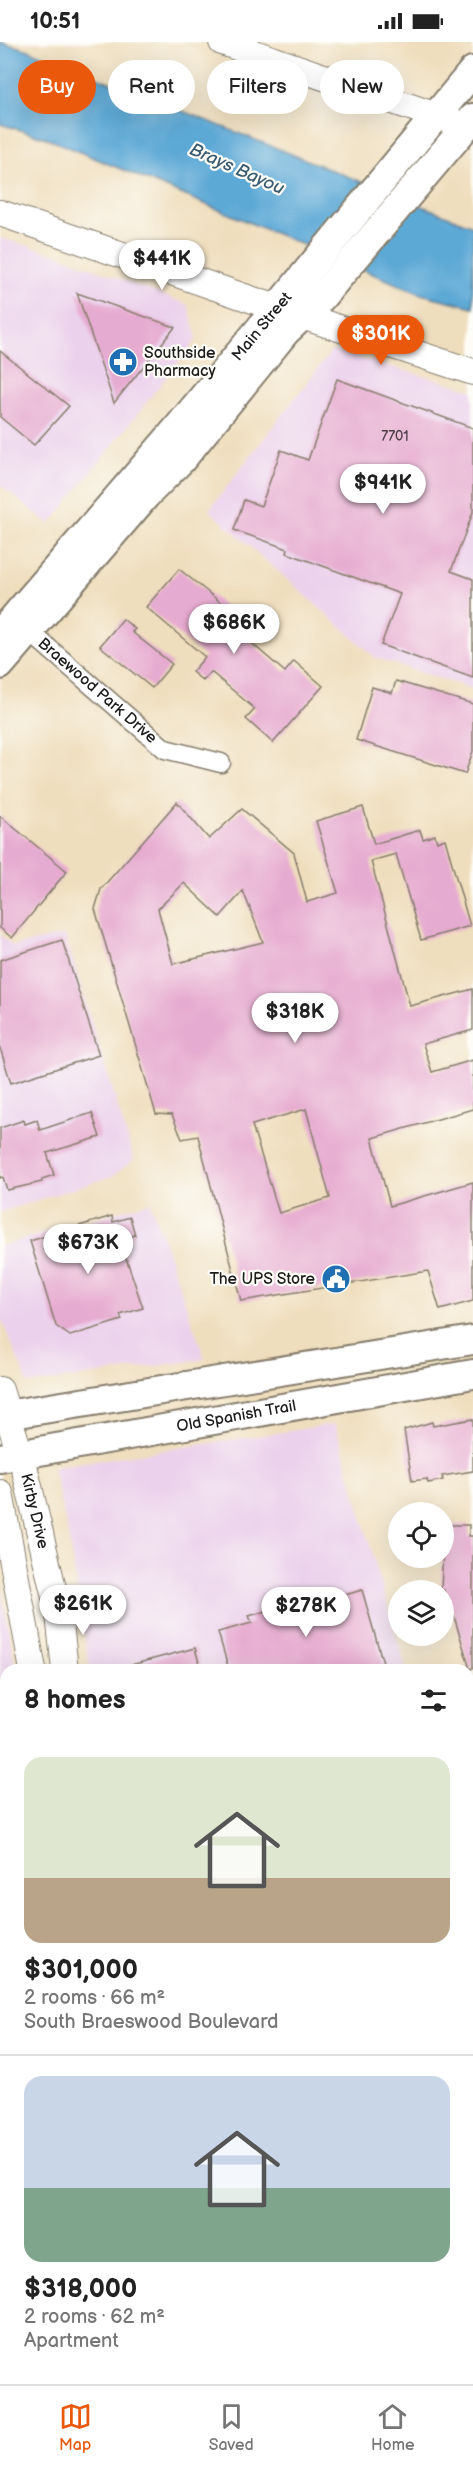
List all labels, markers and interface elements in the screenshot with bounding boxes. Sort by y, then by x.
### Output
text: 10:51 [30,8,80,35]
chip: Buy [18,60,96,114]
chip: Rent [108,60,195,114]
chip: Filters [207,60,308,114]
chip: New [320,60,404,114]
water label: Brays Bayou [187,139,287,199]
pin: $441K [120,240,204,291]
text: $441K [133,247,191,271]
street label: Main Street [228,288,296,365]
pin: $301K [339,315,423,366]
text: $301K [351,322,411,346]
place label: Southside Pharmacy [144,344,216,381]
pharmacy icon: Southside Pharmacy [107,346,139,378]
house number: 7701 [381,428,409,445]
pin: $941K [341,464,425,515]
text: $941K [354,471,412,495]
pin: $686K [192,604,276,655]
text: $686K [202,611,266,635]
street label: Braewood Park Drive [34,634,161,748]
pin: $318K [253,993,337,1044]
text: $318K [266,1000,324,1024]
pin: $673K [46,1224,130,1275]
text: $673K [57,1231,119,1255]
public building icon: The UPS Store [320,1263,352,1295]
place label: The UPS Store [210,1270,315,1289]
street label: Old Spanish Trail [175,1396,298,1436]
street label: Kirby Drive [17,1471,53,1551]
map controls [388,1502,454,1646]
button: locate [388,1502,454,1568]
button: layers [388,1580,454,1646]
pin: $261K [41,1585,125,1636]
pin: $278K [264,1587,348,1638]
text: $261K [53,1592,113,1616]
text: $278K [275,1594,337,1618]
icon: filters [417,1684,450,1717]
text: 8 homes [24,1685,126,1716]
icon: home [183,1796,291,1904]
text: $301,000 [24,1955,138,1986]
text: 2 rooms · 66 m² [24,1986,165,2010]
text: South Braeswood Boulevard [24,2010,278,2034]
icon: home [183,2115,291,2223]
text: $318,000 [24,2274,137,2305]
text: 2 rooms · 62 m² [24,2305,165,2329]
text: Apartment [24,2329,119,2353]
tab: Map [59,2400,92,2455]
tab: Saved [209,2400,254,2455]
tab: Home [371,2400,414,2455]

